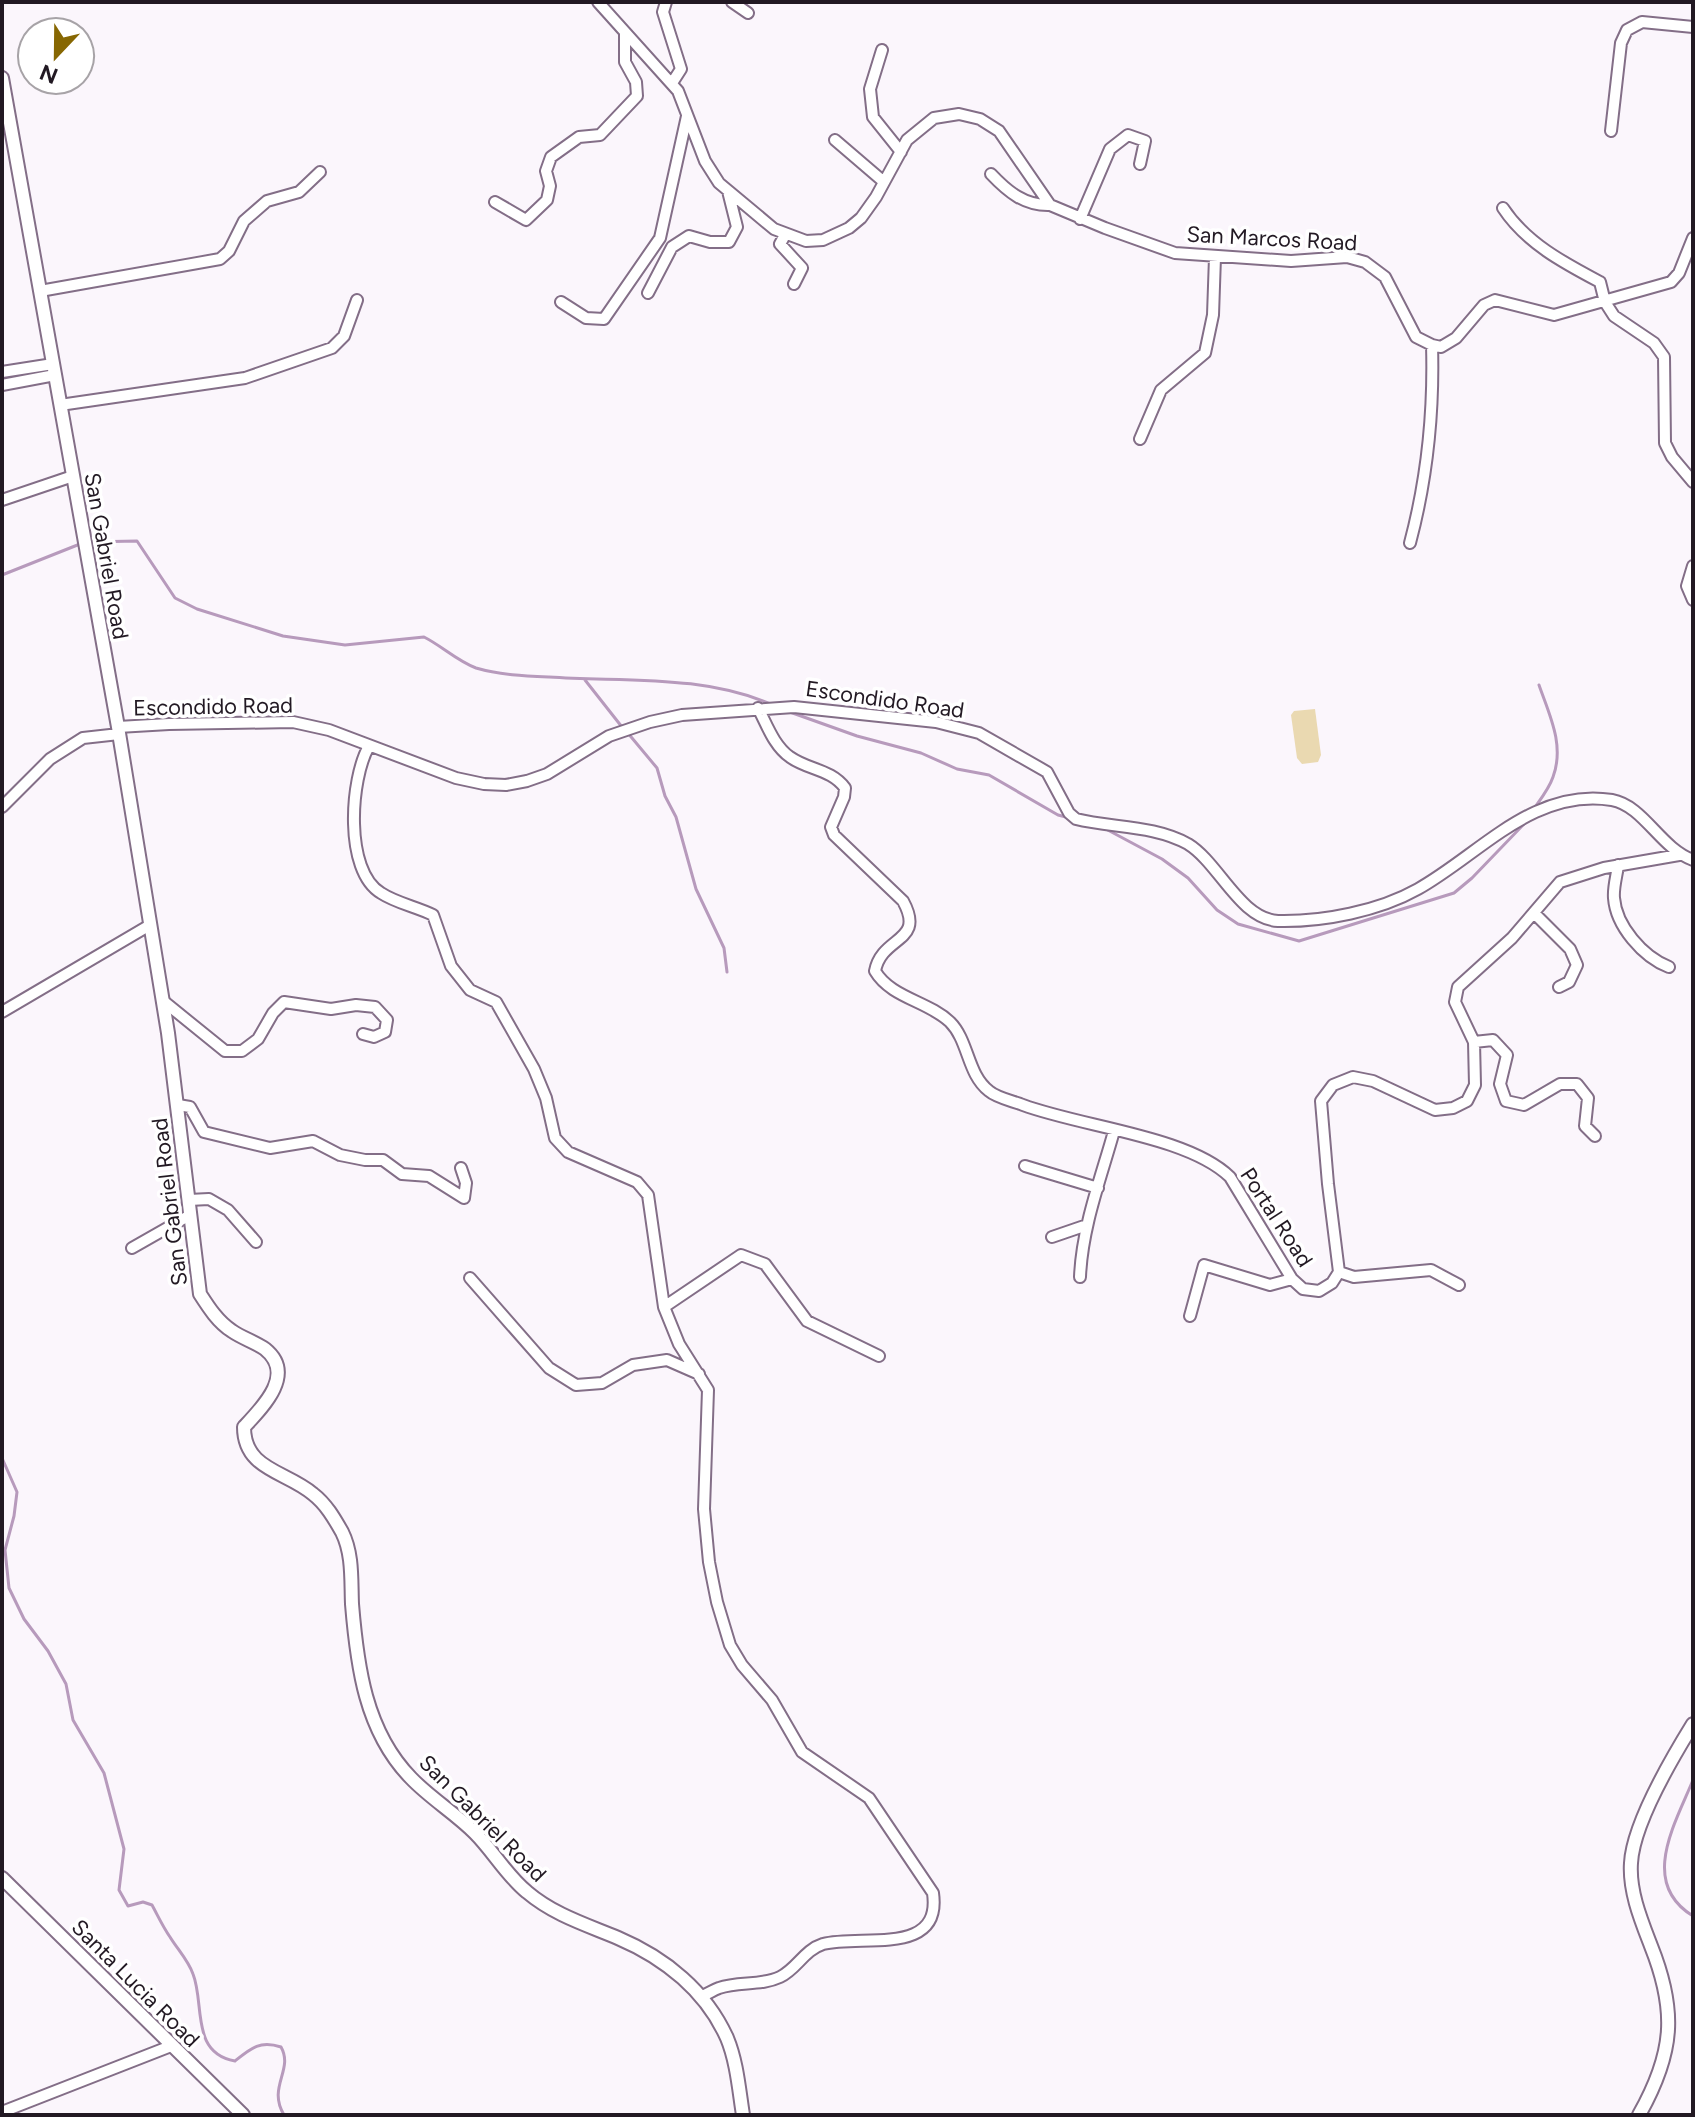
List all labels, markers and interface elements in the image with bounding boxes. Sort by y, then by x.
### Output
north arrow [16,16,96,96]
text: N [36,58,62,90]
street label: San Marcos Road [1186,221,1358,256]
street label: San Gabriel Road [79,471,134,642]
street label: Escondido Road [804,675,966,724]
street label: Escondido Road [133,692,293,721]
street label: San Gabriel Road [146,1117,193,1287]
street label: Portal Road [1234,1162,1319,1272]
street label: San Gabriel Road [413,1749,552,1888]
street label: Santa Lucia Road [66,1914,205,2053]

